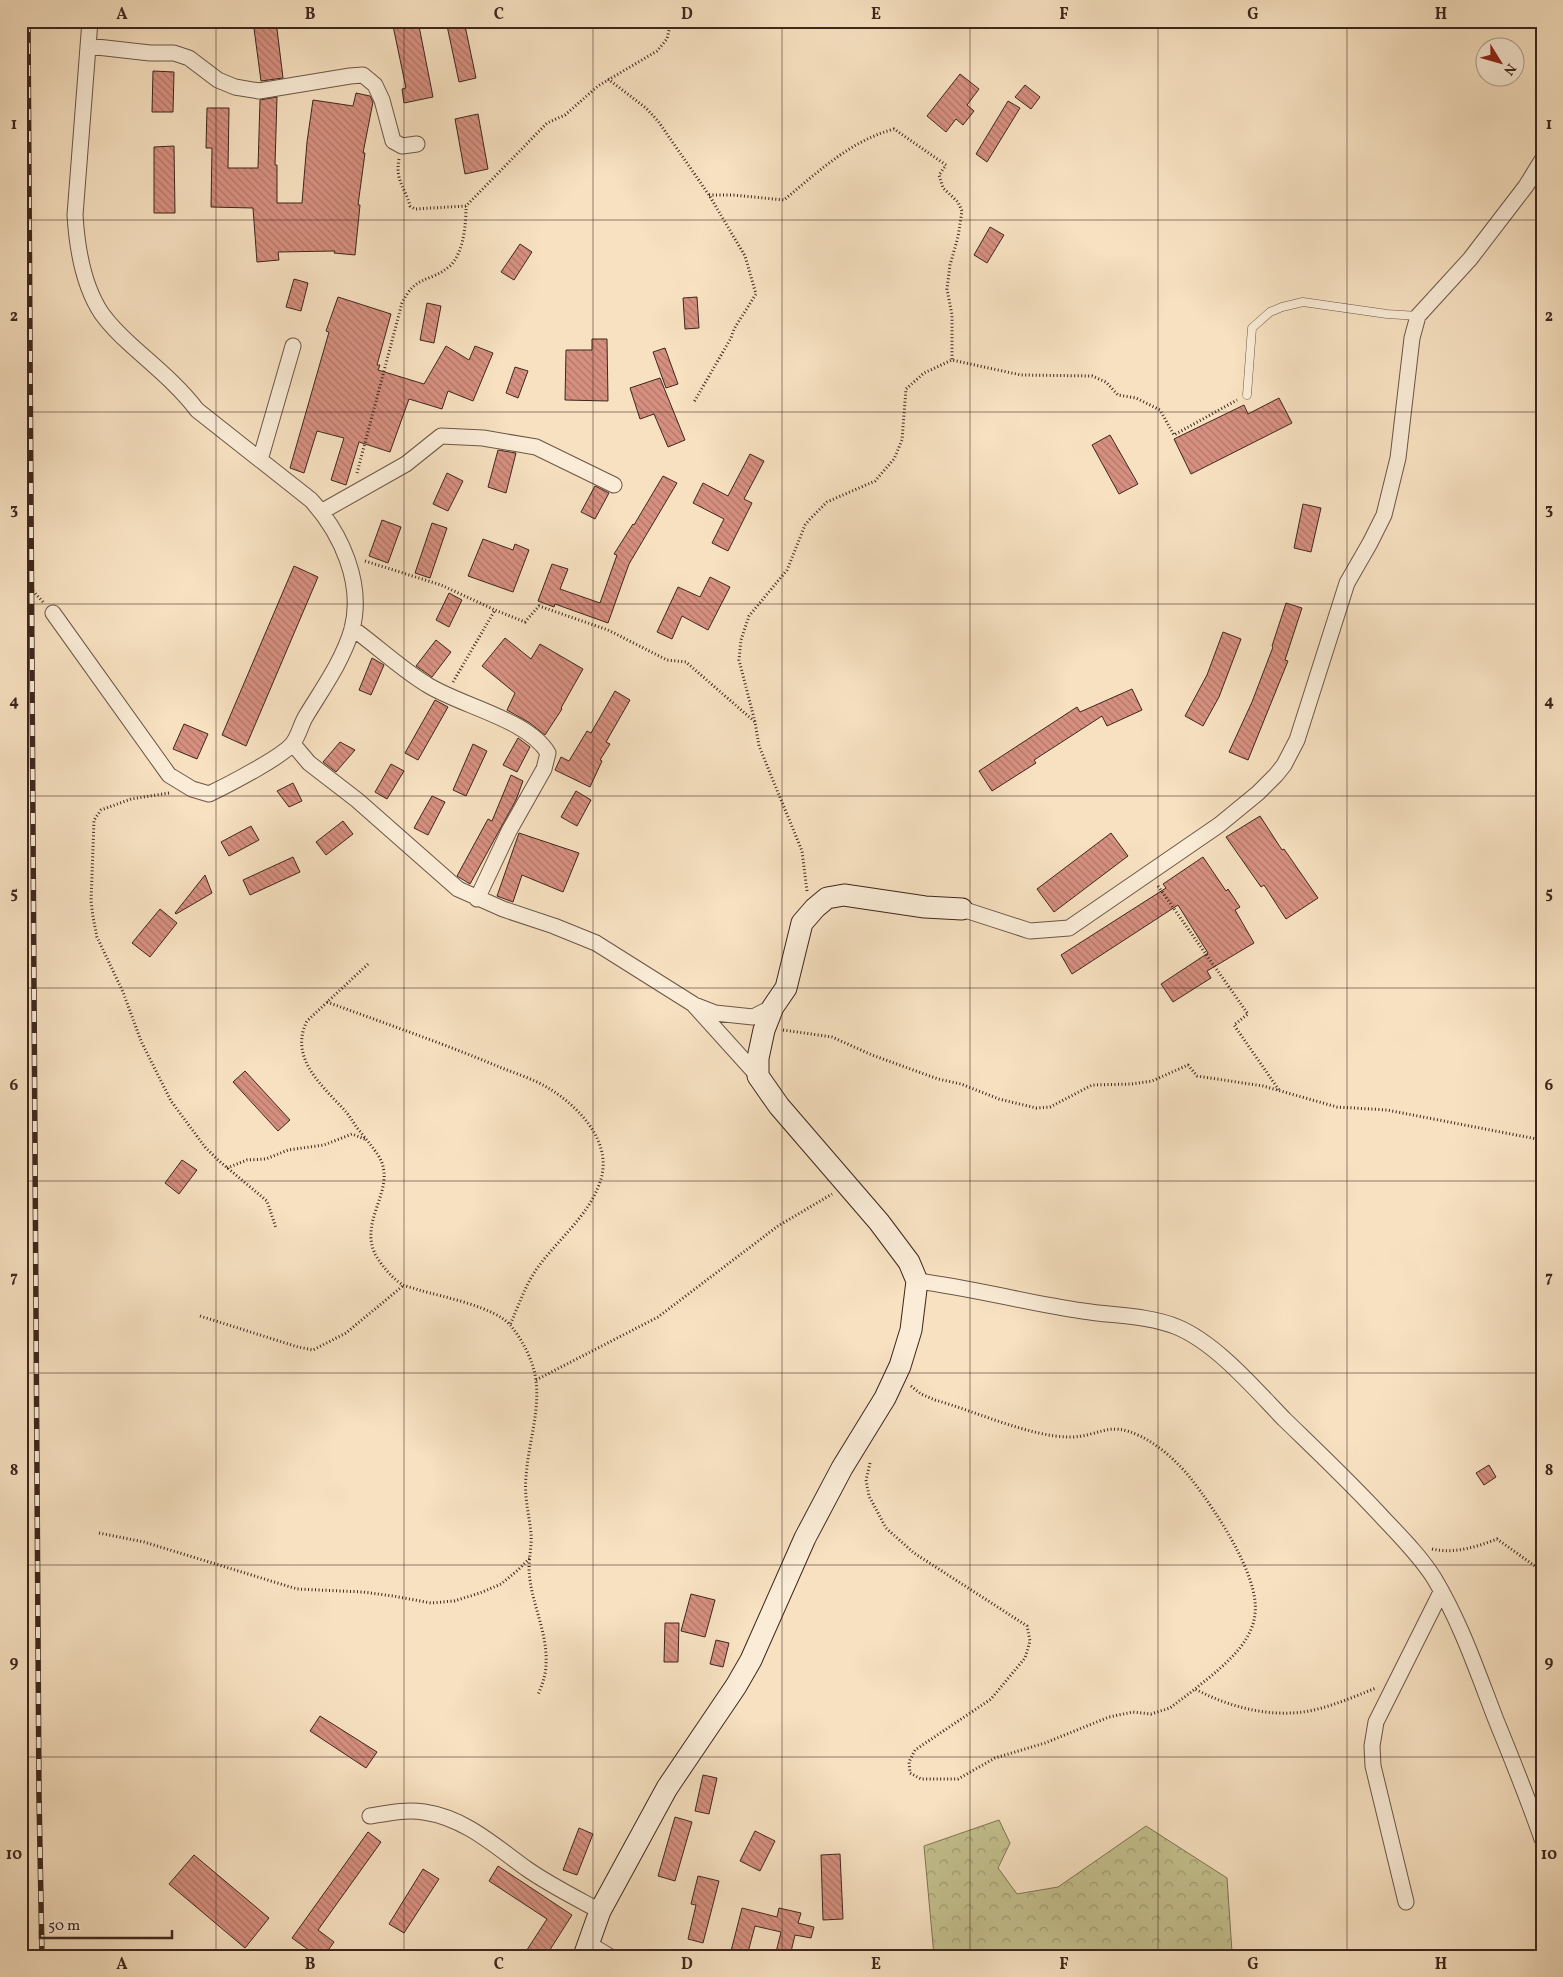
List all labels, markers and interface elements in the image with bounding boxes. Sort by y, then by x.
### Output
text: A [116,4,128,26]
text: B [305,4,316,26]
text: C [494,4,504,26]
text: D [681,4,693,26]
text: E [871,4,881,26]
text: F [1059,4,1069,26]
text: G [1247,4,1259,26]
text: H [1435,4,1447,26]
north arrow [1476,38,1526,88]
text: N [1499,59,1520,79]
text: 1 [11,114,17,136]
text: 1 [1546,114,1552,136]
text: 2 [10,306,18,328]
text: 2 [1545,306,1553,328]
text: 3 [10,499,18,521]
text: 3 [1545,499,1553,521]
text: 4 [9,691,19,713]
text: 4 [1544,691,1554,713]
text: 5 [10,883,18,905]
text: 5 [1545,883,1553,905]
text: 6 [10,1075,19,1097]
text: 6 [1545,1075,1554,1097]
text: 7 [10,1267,18,1289]
text: 7 [1545,1267,1553,1289]
text: 8 [10,1460,18,1482]
text: 8 [1545,1460,1553,1482]
text: 9 [10,1652,19,1674]
text: 9 [1545,1652,1554,1674]
text: 10 [6,1844,22,1866]
text: 10 [1541,1844,1557,1866]
scale bar [40,1907,172,1939]
text: 50 m [48,1916,80,1937]
text: A [116,1954,128,1976]
text: B [305,1954,316,1976]
text: C [494,1954,504,1976]
text: D [681,1954,693,1976]
text: E [871,1954,881,1976]
text: F [1059,1954,1069,1976]
text: G [1247,1954,1259,1976]
text: H [1435,1954,1447,1976]

